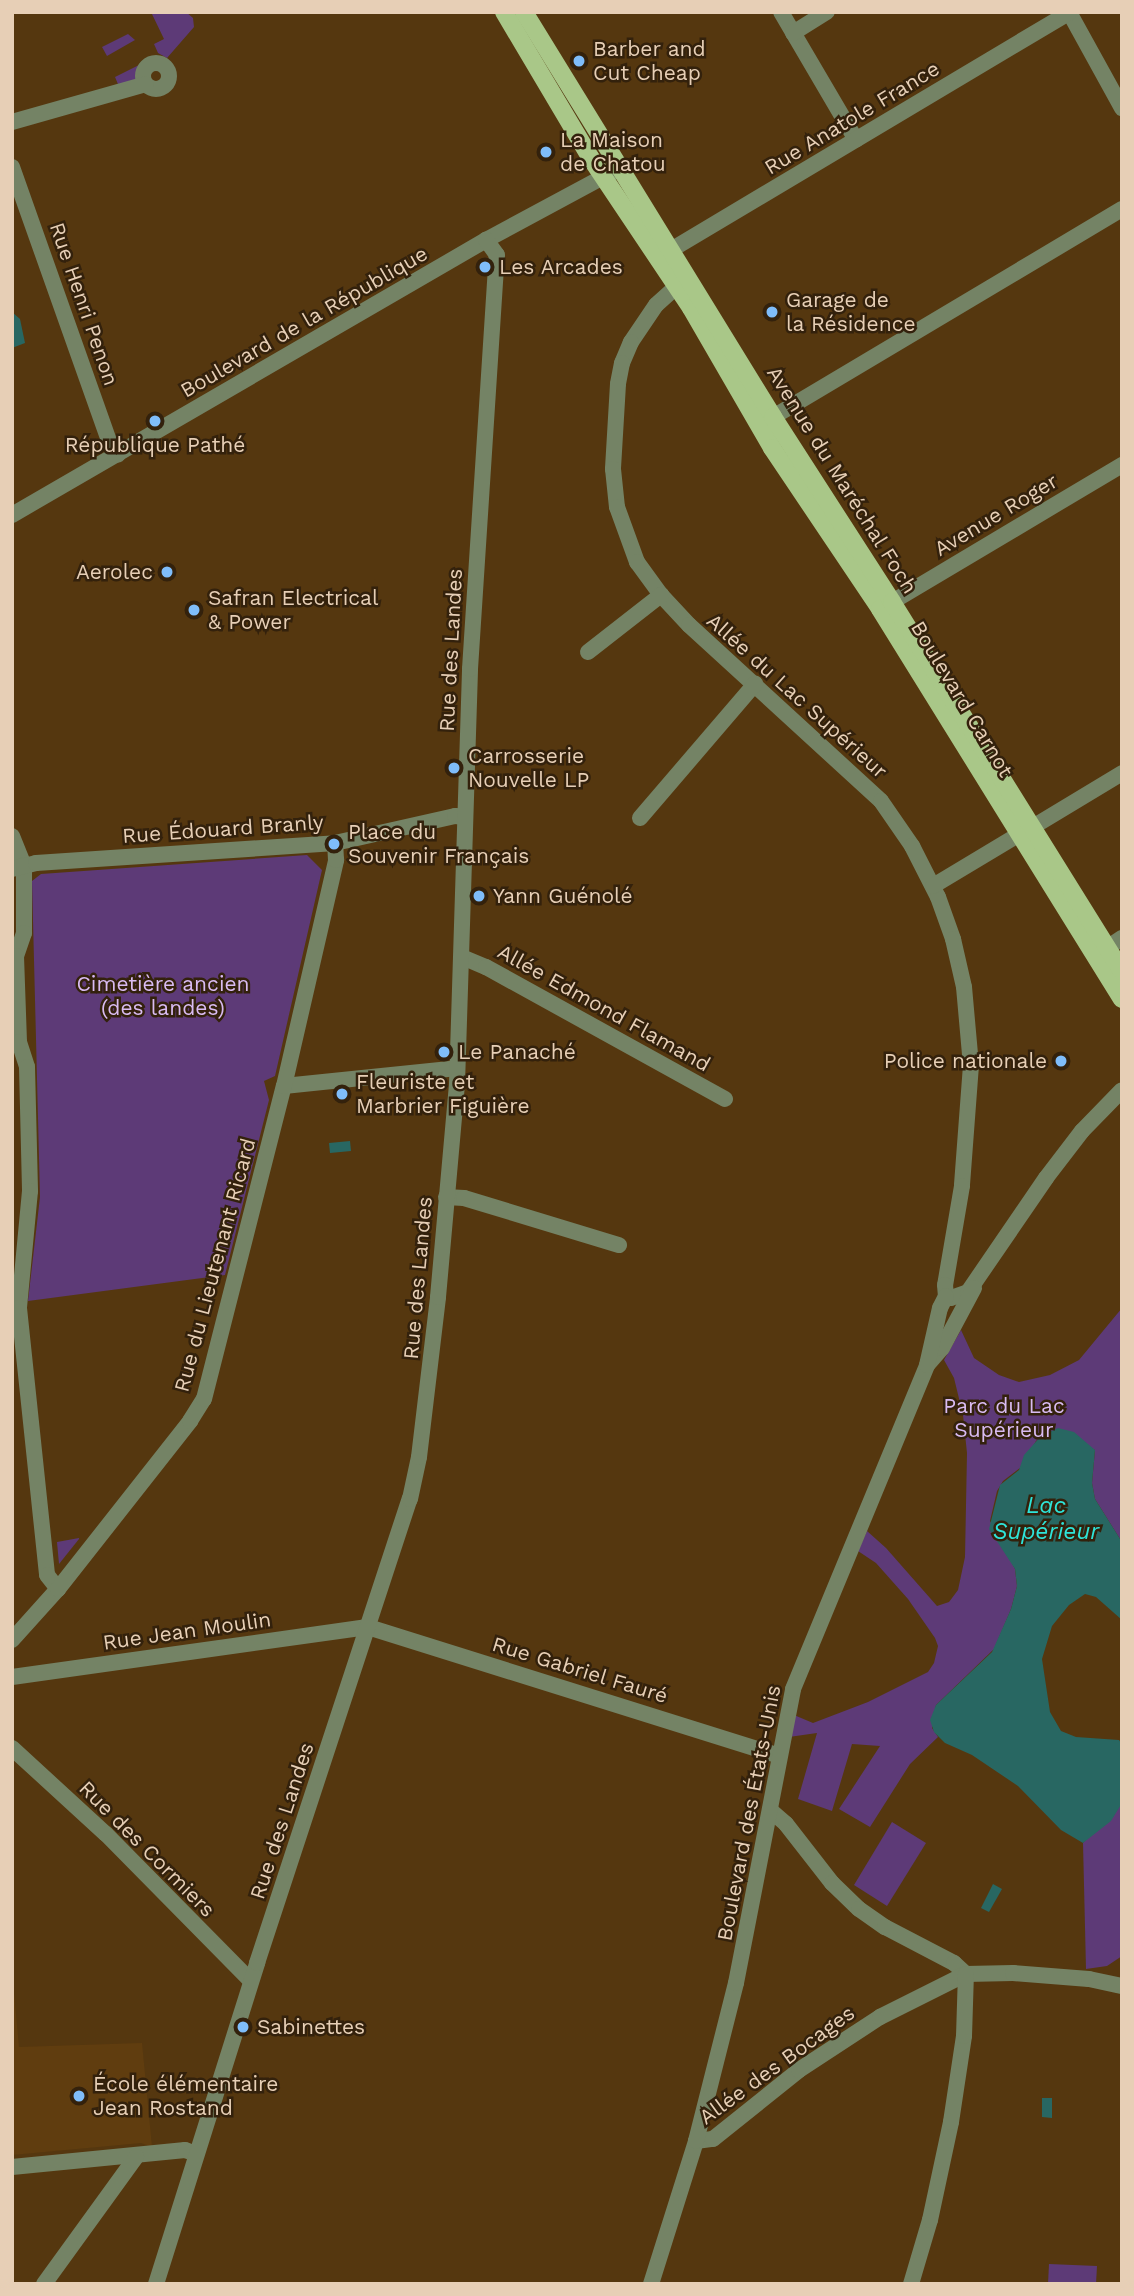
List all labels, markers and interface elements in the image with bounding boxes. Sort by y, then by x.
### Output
place label: Barber and Cut Cheap [593,36,706,86]
marker: Barber and Cut Cheap [571,53,587,69]
street label: Rue Anatole France [760,56,944,180]
place label: La Maison de Chatou [560,127,666,177]
marker: La Maison de Chatou [538,144,554,160]
street label: Rue Henri Penon [44,219,124,389]
street label: Boulevard de la République [176,241,432,403]
place label: Les Arcades [499,254,624,280]
marker: Les Arcades [477,259,493,275]
place label: Garage de la Résidence [786,287,916,337]
marker: Garage de la Résidence [764,304,780,320]
street label: Avenue du Maréchal Foch [761,361,923,599]
marker: République Pathé [147,413,163,429]
place label: République Pathé [65,432,245,458]
street label: Avenue Roger [930,468,1062,562]
place label: Aerolec [76,559,153,585]
marker: Aerolec [159,564,175,580]
street label: Rue des Landes [434,568,468,732]
place label: Safran Electrical & Power [208,585,378,635]
marker: Safran Electrical & Power [186,602,202,618]
street label: Allée du Lac Supérieur [702,608,892,784]
street label: Boulevard Carnot [905,616,1019,782]
place label: Carrosserie Nouvelle LP [468,743,589,793]
marker: Carrosserie Nouvelle LP [446,760,462,776]
street label: Rue Édouard Branly [121,809,325,849]
place label: Place du Souvenir Français [348,819,530,869]
marker: Place du Souvenir Français [326,836,342,852]
place label: Yann Guénolé [493,883,633,909]
marker: Yann Guénolé [471,888,487,904]
street label: Allée Edmond Flamand [493,939,715,1077]
park label: Cimetière ancien (des landes) [76,971,250,1021]
place label: Le Panaché [458,1039,576,1065]
marker: Le Panaché [436,1044,452,1060]
place label: Police nationale [884,1048,1047,1074]
marker: Police nationale [1053,1053,1069,1069]
place label: Fleuriste et Marbrier Figuière [356,1069,530,1119]
marker: Fleuriste et Marbrier Figuière [334,1086,350,1102]
street label: Rue du Lieutenant Ricard [169,1135,261,1395]
street label: Rue des Landes [398,1196,438,1360]
park label: Parc du Lac Supérieur [943,1393,1065,1443]
water label: Lac Supérieur [993,1492,1099,1546]
street label: Rue Jean Moulin [101,1607,273,1655]
street label: Rue Gabriel Fauré [489,1631,671,1709]
street label: Boulevard des États-Unis [712,1683,786,1943]
street label: Rue des Landes [245,1739,319,1903]
street label: Rue des Cormiers [74,1776,220,1922]
street label: Allée des Bocages [694,2000,860,2130]
place label: Sabinettes [257,2014,365,2040]
marker: Sabinettes [235,2019,251,2035]
place label: École élémentaire Jean Rostand [93,2071,278,2121]
marker: École élémentaire Jean Rostand [71,2088,87,2104]

